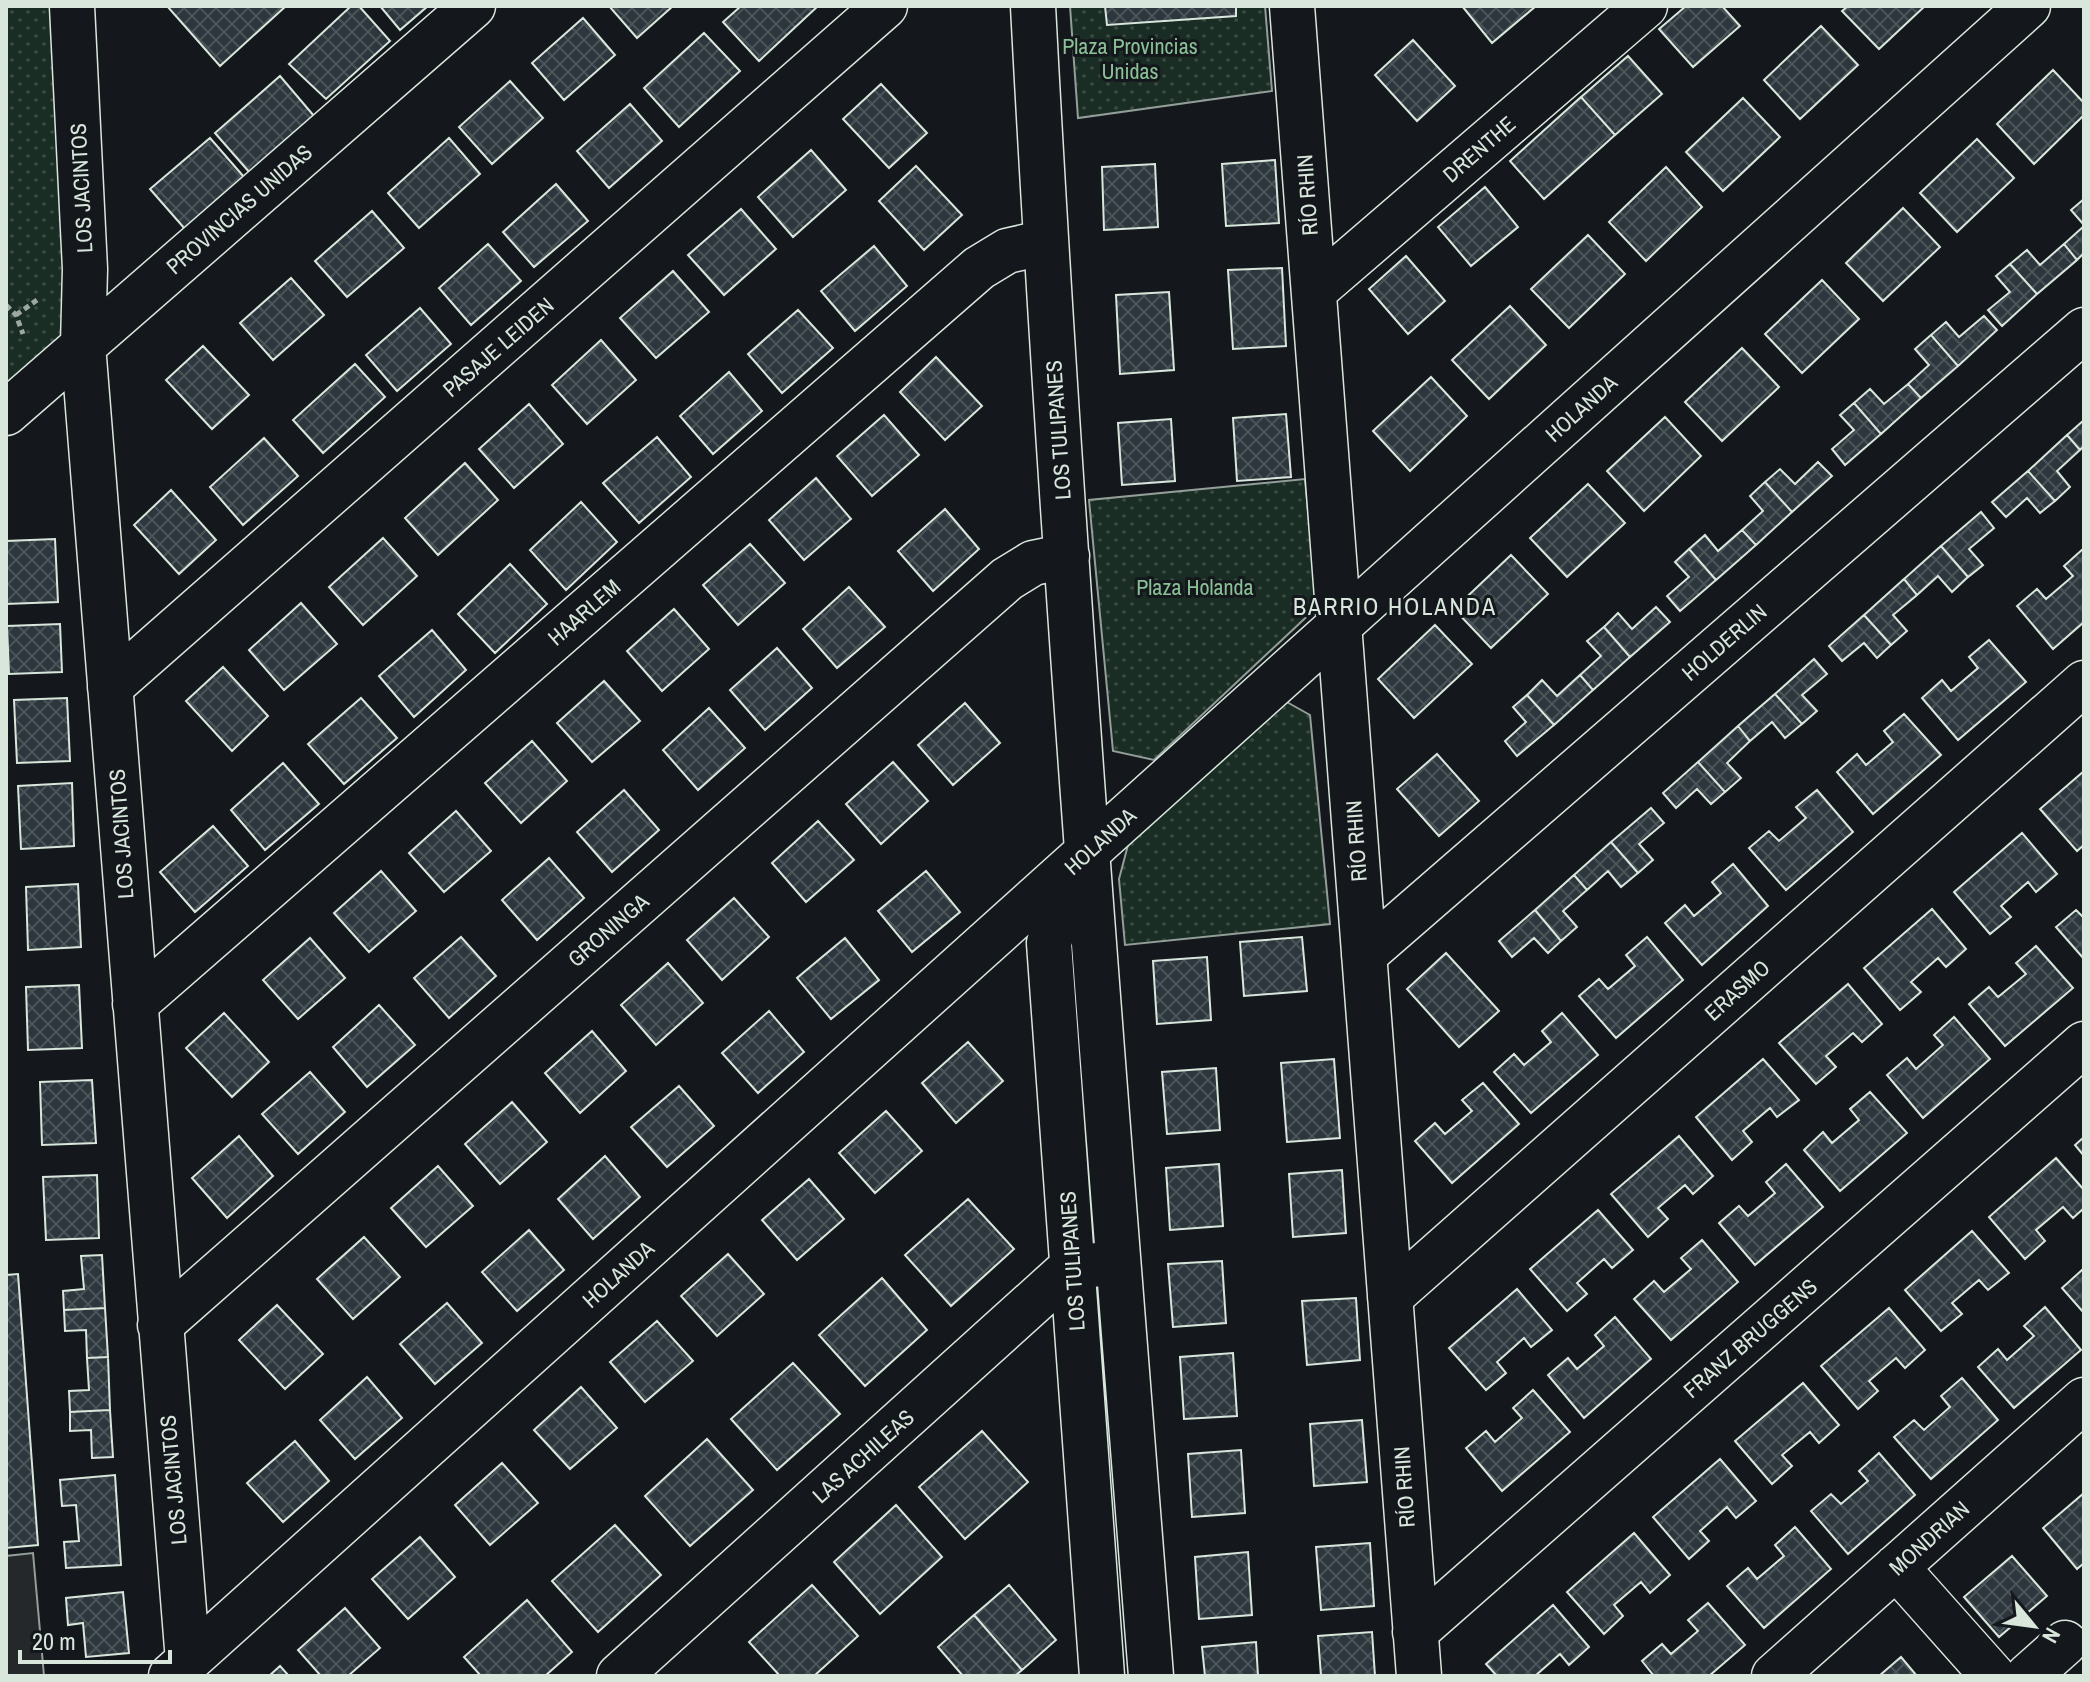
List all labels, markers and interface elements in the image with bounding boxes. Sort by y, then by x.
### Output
park label: Plaza Provincias Unidas [1062,31,1198,86]
street label: DRENTHE [1436,109,1522,189]
street label: LOS JACINTOS [63,122,99,254]
street label: PROVINCIAS UNIDAS [160,137,318,281]
street label: RÍO RHIN [1289,153,1325,237]
street label: PASAJE LEIDEN [436,290,560,404]
street label: LOS TULIPANES [1038,359,1078,501]
street label: HOLANDA [1539,367,1624,448]
street label: HAARLEM [541,572,627,652]
park label: Plaza Holanda [1136,572,1254,602]
district label: BARRIO HOLANDA [1293,590,1497,622]
street label: HOLDERLIN [1675,597,1773,687]
street label: LOS JACINTOS [102,768,140,900]
street label: RÍO RHIN [1338,799,1374,883]
street label: HOLANDA [1058,800,1143,881]
street label: GRONINGA [561,886,656,974]
street label: ERASMO [1698,953,1776,1027]
street label: LOS TULIPANES [1052,1190,1092,1332]
street label: HOLANDA [576,1233,661,1314]
street label: FRANZ BRUGGENS [1677,1271,1823,1405]
street label: LAS ACHILEAS [806,1402,920,1510]
street label: LOS JACINTOS [152,1414,194,1546]
street label: RÍO RHIN [1386,1445,1422,1529]
street label: MONDRIAN [1882,1494,1976,1582]
north arrow [1994,1586,2074,1666]
scale bar [20,1614,170,1664]
text: N [2035,1623,2068,1649]
text: 20 m [32,1625,76,1657]

